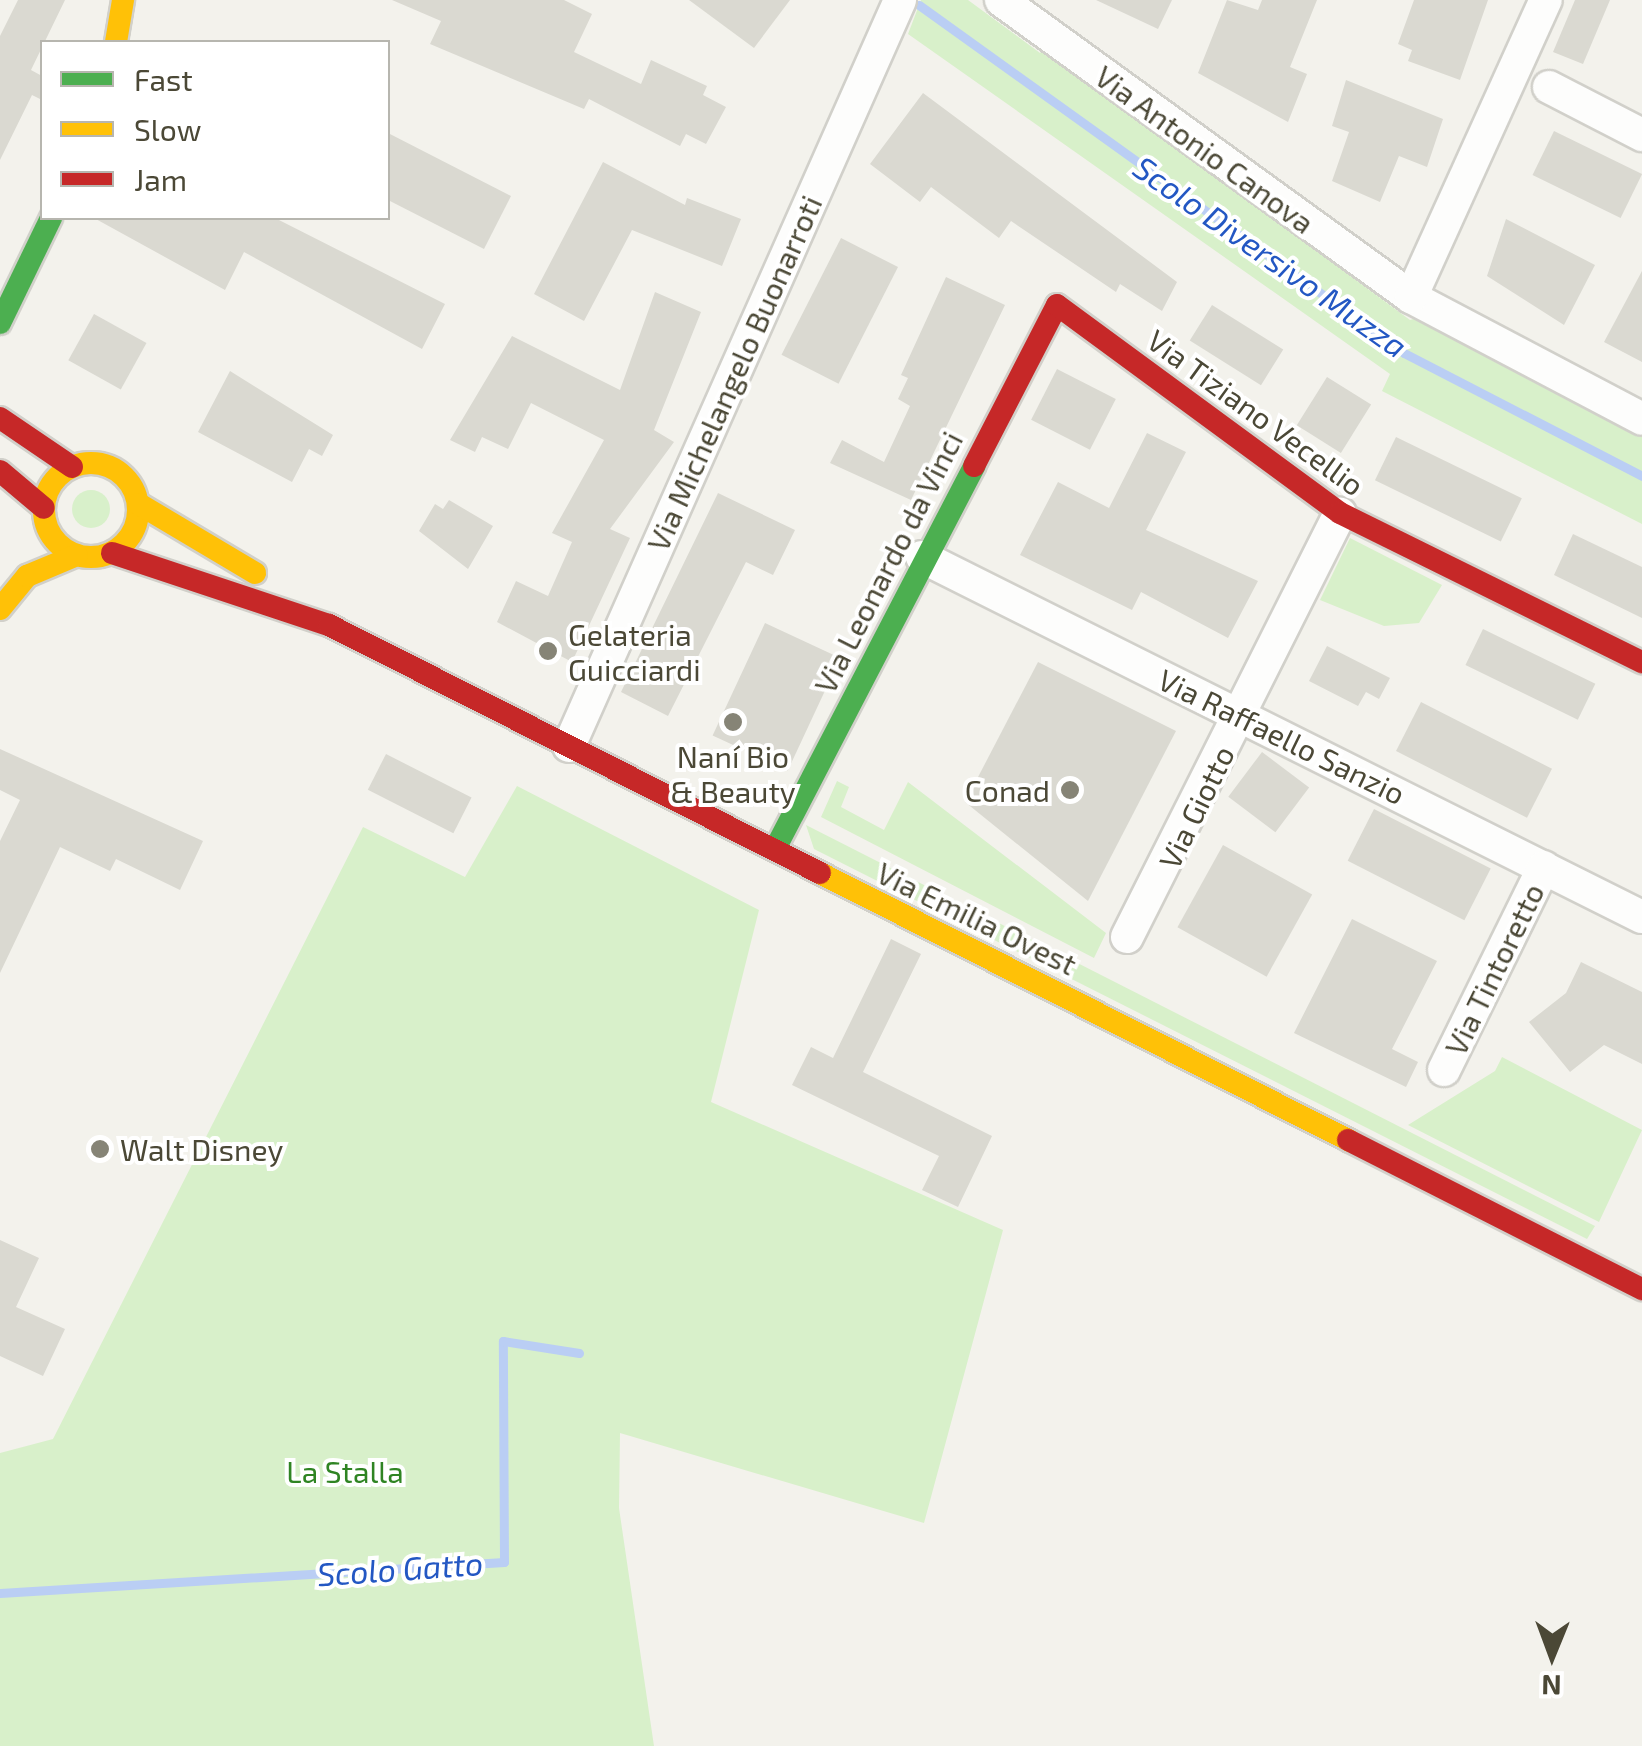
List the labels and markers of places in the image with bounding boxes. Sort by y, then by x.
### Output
place label: Gelateria Guicciardi [568,616,701,686]
marker: Gelateria Guicciardi [537,640,559,662]
marker: Naní Bio & Beauty [722,711,744,733]
place label: Naní Bio & Beauty [670,738,796,808]
place label: Conad [965,772,1050,808]
marker: Conad [1059,779,1081,801]
place label: Walt Disney [120,1131,283,1167]
marker: Walt Disney [89,1138,111,1160]

